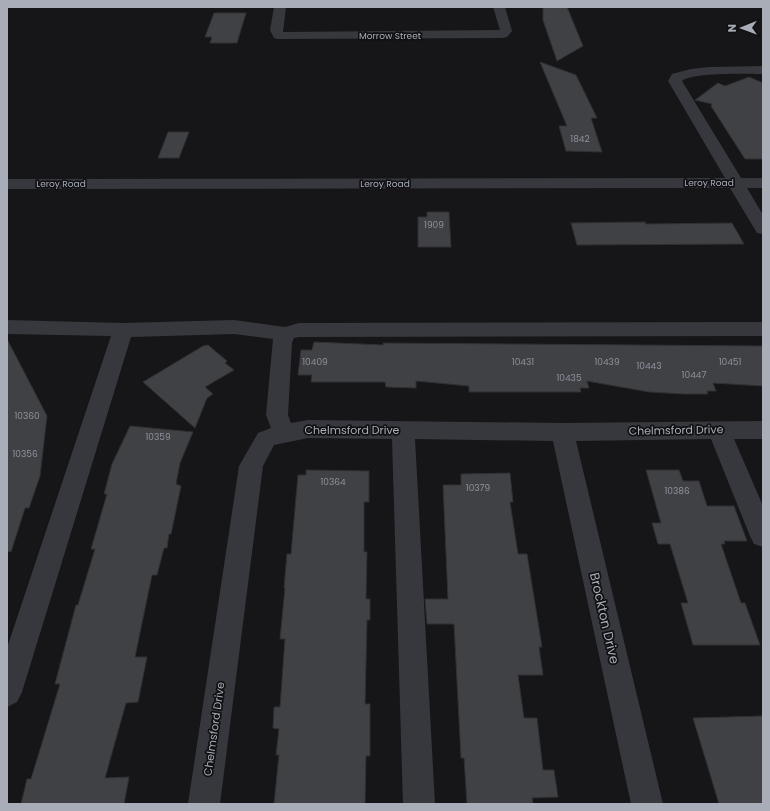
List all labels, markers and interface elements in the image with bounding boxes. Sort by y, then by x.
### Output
north arrow [722,8,762,48]
text: N [724,24,740,32]
street label: Morrow Street [359,30,421,42]
house number: 1842 [570,133,590,145]
street label: Leroy Road [684,177,734,189]
street label: Leroy Road [36,178,86,190]
street label: Leroy Road [360,178,410,190]
house number: 1909 [424,219,444,231]
house number: 10409 [302,356,328,368]
house number: 10431 [512,356,534,368]
house number: 10439 [594,356,620,368]
house number: 10451 [719,356,741,368]
house number: 10443 [636,360,662,372]
house number: 10447 [682,369,706,381]
house number: 10435 [556,372,582,384]
house number: 10360 [14,410,40,422]
street label: Chelmsford Drive [628,421,724,439]
street label: Chelmsford Drive [305,422,400,438]
house number: 10359 [145,431,171,443]
house number: 10356 [12,448,38,460]
house number: 10364 [320,476,346,488]
house number: 10379 [466,482,491,494]
house number: 10386 [664,485,690,497]
street label: Brockton Drive [585,571,624,666]
street label: Chelmsford Drive [199,681,229,777]

